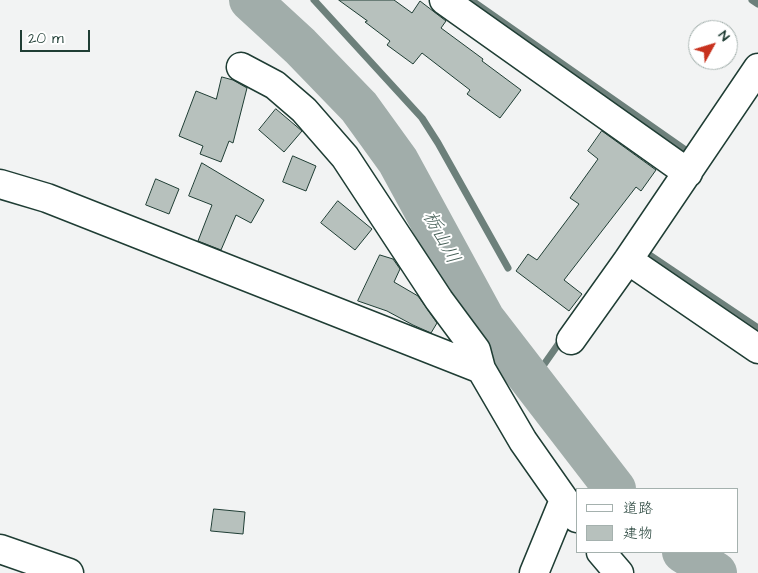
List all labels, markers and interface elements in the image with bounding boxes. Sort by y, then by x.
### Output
scale bar [22,20,92,52]
north arrow [688,20,738,70]
text: N [713,26,734,46]
text: 20 m [28,28,64,49]
water label: 栃山川 [417,207,463,269]
legend [576,488,738,553]
text: 道路 [623,498,653,519]
text: 建物 [623,523,653,544]

